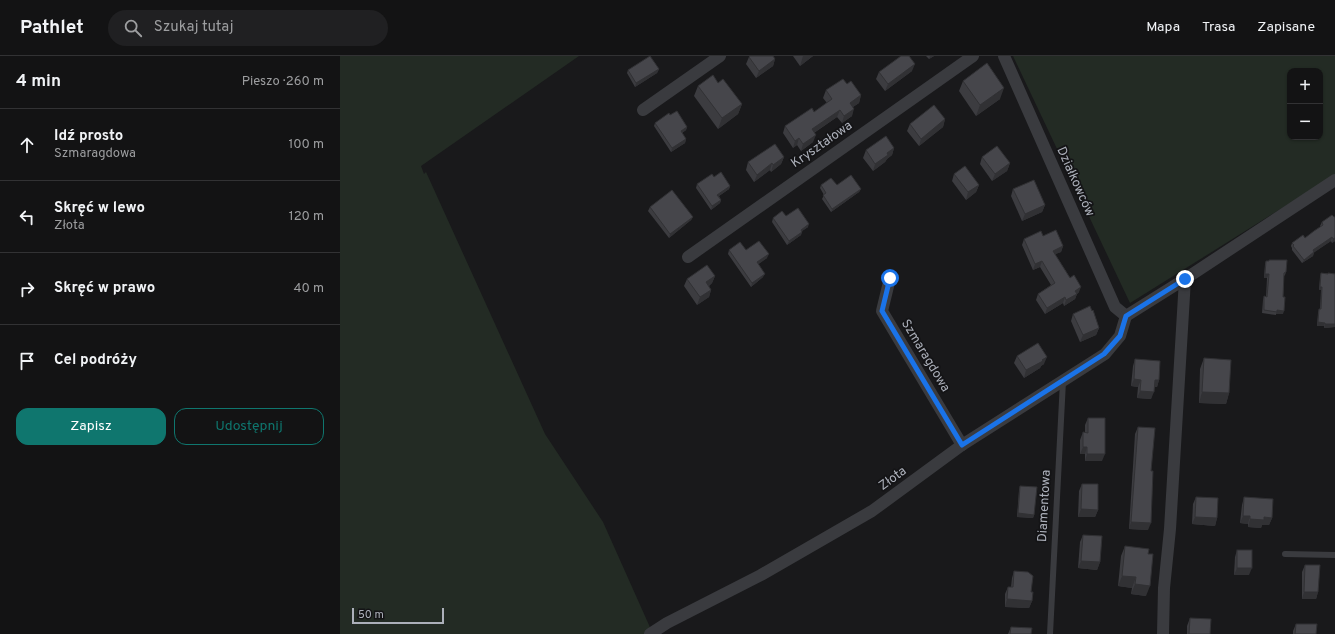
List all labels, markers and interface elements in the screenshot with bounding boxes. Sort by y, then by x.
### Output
search box [108,10,388,46]
text: Pathlet [20,16,84,40]
icon: search [122,17,144,39]
text: Szukaj tutaj [154,18,234,37]
text: Mapa [1146,19,1180,36]
text: Trasa [1202,19,1235,36]
text: Zapisane [1257,19,1315,36]
map controls [1287,68,1323,140]
button: + [1287,68,1323,104]
text: 4 min [16,71,61,93]
text: Pieszo · 260 m [242,74,324,90]
button: − [1287,104,1323,140]
street label: Kryształowa [788,118,856,172]
text: Idź prosto [54,127,123,146]
icon: ahead [16,134,38,156]
text: 100 m [288,137,324,153]
street label: Działkowców [1052,145,1098,219]
text: Szmaragdowa [54,146,136,162]
text: Skręć w lewo [54,199,145,218]
icon: left [16,206,38,228]
text: 120 m [289,209,324,225]
text: Złota [54,218,85,234]
route start [881,269,899,287]
route end [1176,270,1194,288]
icon: right [16,278,38,300]
text: Skręć w prawo [54,279,155,298]
text: 40 m [294,281,324,297]
street label: Szmaragdowa [897,317,953,395]
icon: arrive [16,350,38,372]
text: Cel podróży [54,351,137,370]
button: Zapisz [16,408,166,445]
button: Udostępnij [174,408,324,445]
street label: Złota [876,464,910,494]
street label: Diamentowa [1035,469,1055,543]
scale bar [352,606,444,625]
text: 50 m [358,608,384,622]

